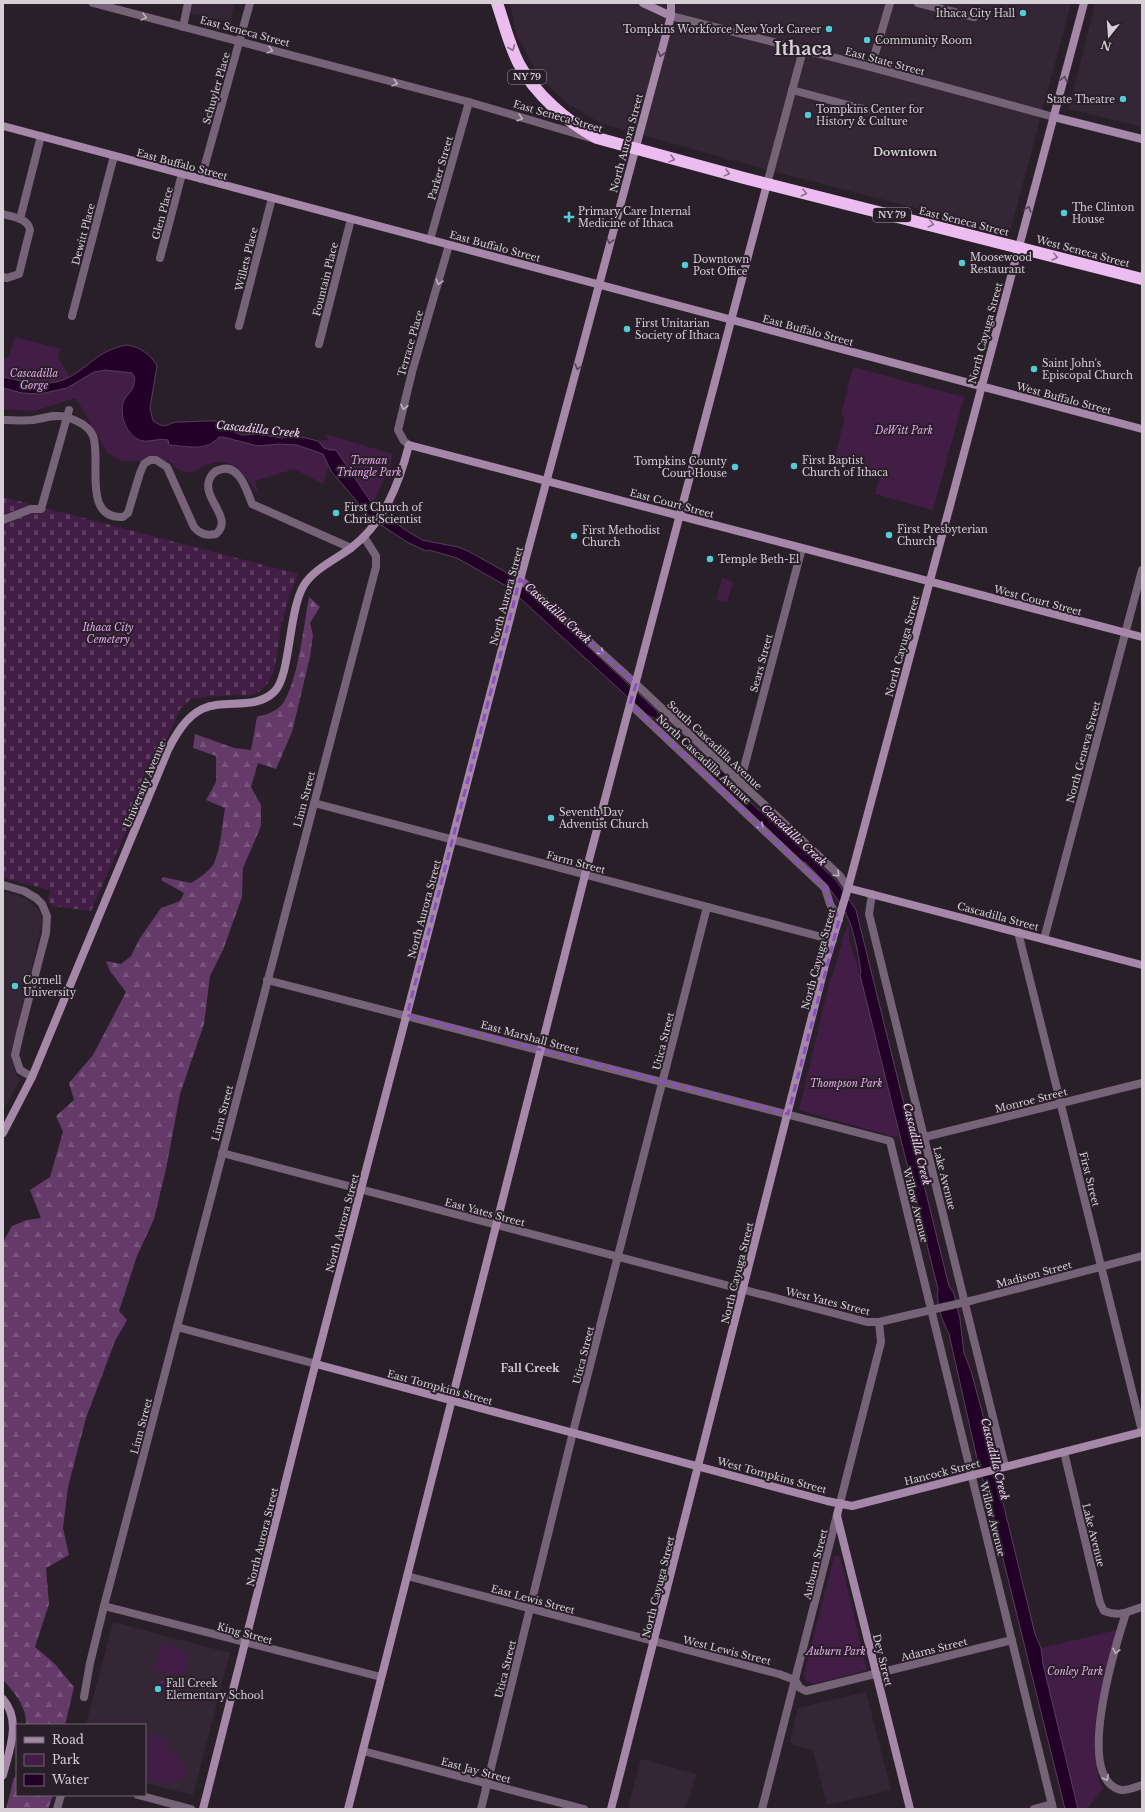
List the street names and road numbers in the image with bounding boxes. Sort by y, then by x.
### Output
street label: East Seneca Street [198,13,291,50]
street label: East State Street [844,45,926,78]
street label: Schuyler Place [200,50,233,126]
road number: NY 79 [508,70,546,84]
street label: North Aurora Street [607,92,646,194]
street label: East Seneca Street [512,97,604,136]
street label: Parker Street [425,134,456,202]
street label: East Buffalo Street [135,146,229,183]
street label: Glen Place [149,185,176,241]
street label: Dewitt Place [69,202,98,267]
street label: East Seneca Street [917,204,1011,239]
road number: NY 79 [873,208,911,222]
street label: Willets Place [232,226,261,293]
street label: East Buffalo Street [448,228,542,265]
street label: West Seneca Street [1034,232,1131,270]
street label: Fountain Place [310,241,341,317]
street label: North Cayuga Street [966,281,1005,385]
street label: Terrace Place [395,308,426,378]
street label: East Buffalo Street [761,312,855,349]
street label: West Buffalo Street [1014,379,1113,417]
street label: East Court Street [628,486,716,521]
street label: North Aurora Street [487,545,526,647]
street label: West Court Street [991,582,1084,619]
street label: North Cayuga Street [883,594,922,698]
street label: Sears Street [747,632,776,694]
street label: South Cascadilla Avenue [665,698,765,793]
street label: North Geneva Street [1064,700,1103,804]
street label: North Cascadilla Avenue [653,712,754,807]
street label: University Avenue [120,738,169,830]
street label: Linn Street [291,770,318,829]
street label: Farm Street [545,848,607,877]
street label: North Aurora Street [405,858,444,960]
street label: Cascadilla Street [956,899,1040,934]
street label: North Cayuga Street [799,907,838,1011]
street label: Utica Street [650,1011,677,1071]
street label: East Marshall Street [479,1018,581,1057]
street label: Linn Street [209,1084,236,1143]
street label: Monroe Street [994,1085,1069,1116]
street label: Lake Avenue [930,1145,959,1211]
street label: First Street [1076,1150,1103,1208]
street label: Willow Avenue [900,1165,931,1244]
street label: North Aurora Street [323,1172,362,1274]
street label: East Yates Street [443,1196,527,1229]
street label: North Cayuga Street [719,1221,756,1325]
street label: Madison Street [995,1258,1073,1291]
street label: West Yates Street [783,1284,872,1318]
street label: Utica Street [570,1325,597,1385]
street label: East Tompkins Street [386,1367,494,1408]
street label: Linn Street [128,1397,155,1456]
street label: West Tompkins Street [715,1454,828,1496]
street label: Hancock Street [903,1457,982,1488]
street label: Willow Avenue [977,1479,1008,1558]
street label: North Aurora Street [244,1486,281,1588]
street label: Lake Avenue [1079,1502,1108,1568]
street label: Auburn Street [800,1527,831,1602]
street label: North Cayuga Street [640,1535,677,1639]
street label: East Lewis Street [490,1582,576,1617]
street label: King Street [216,1620,274,1647]
street label: West Lewis Street [681,1633,772,1668]
street label: Dey Street [870,1633,895,1688]
street label: Adams Street [899,1635,969,1664]
street label: Utica Street [492,1639,519,1699]
street label: East Jay Street [439,1755,513,1786]

